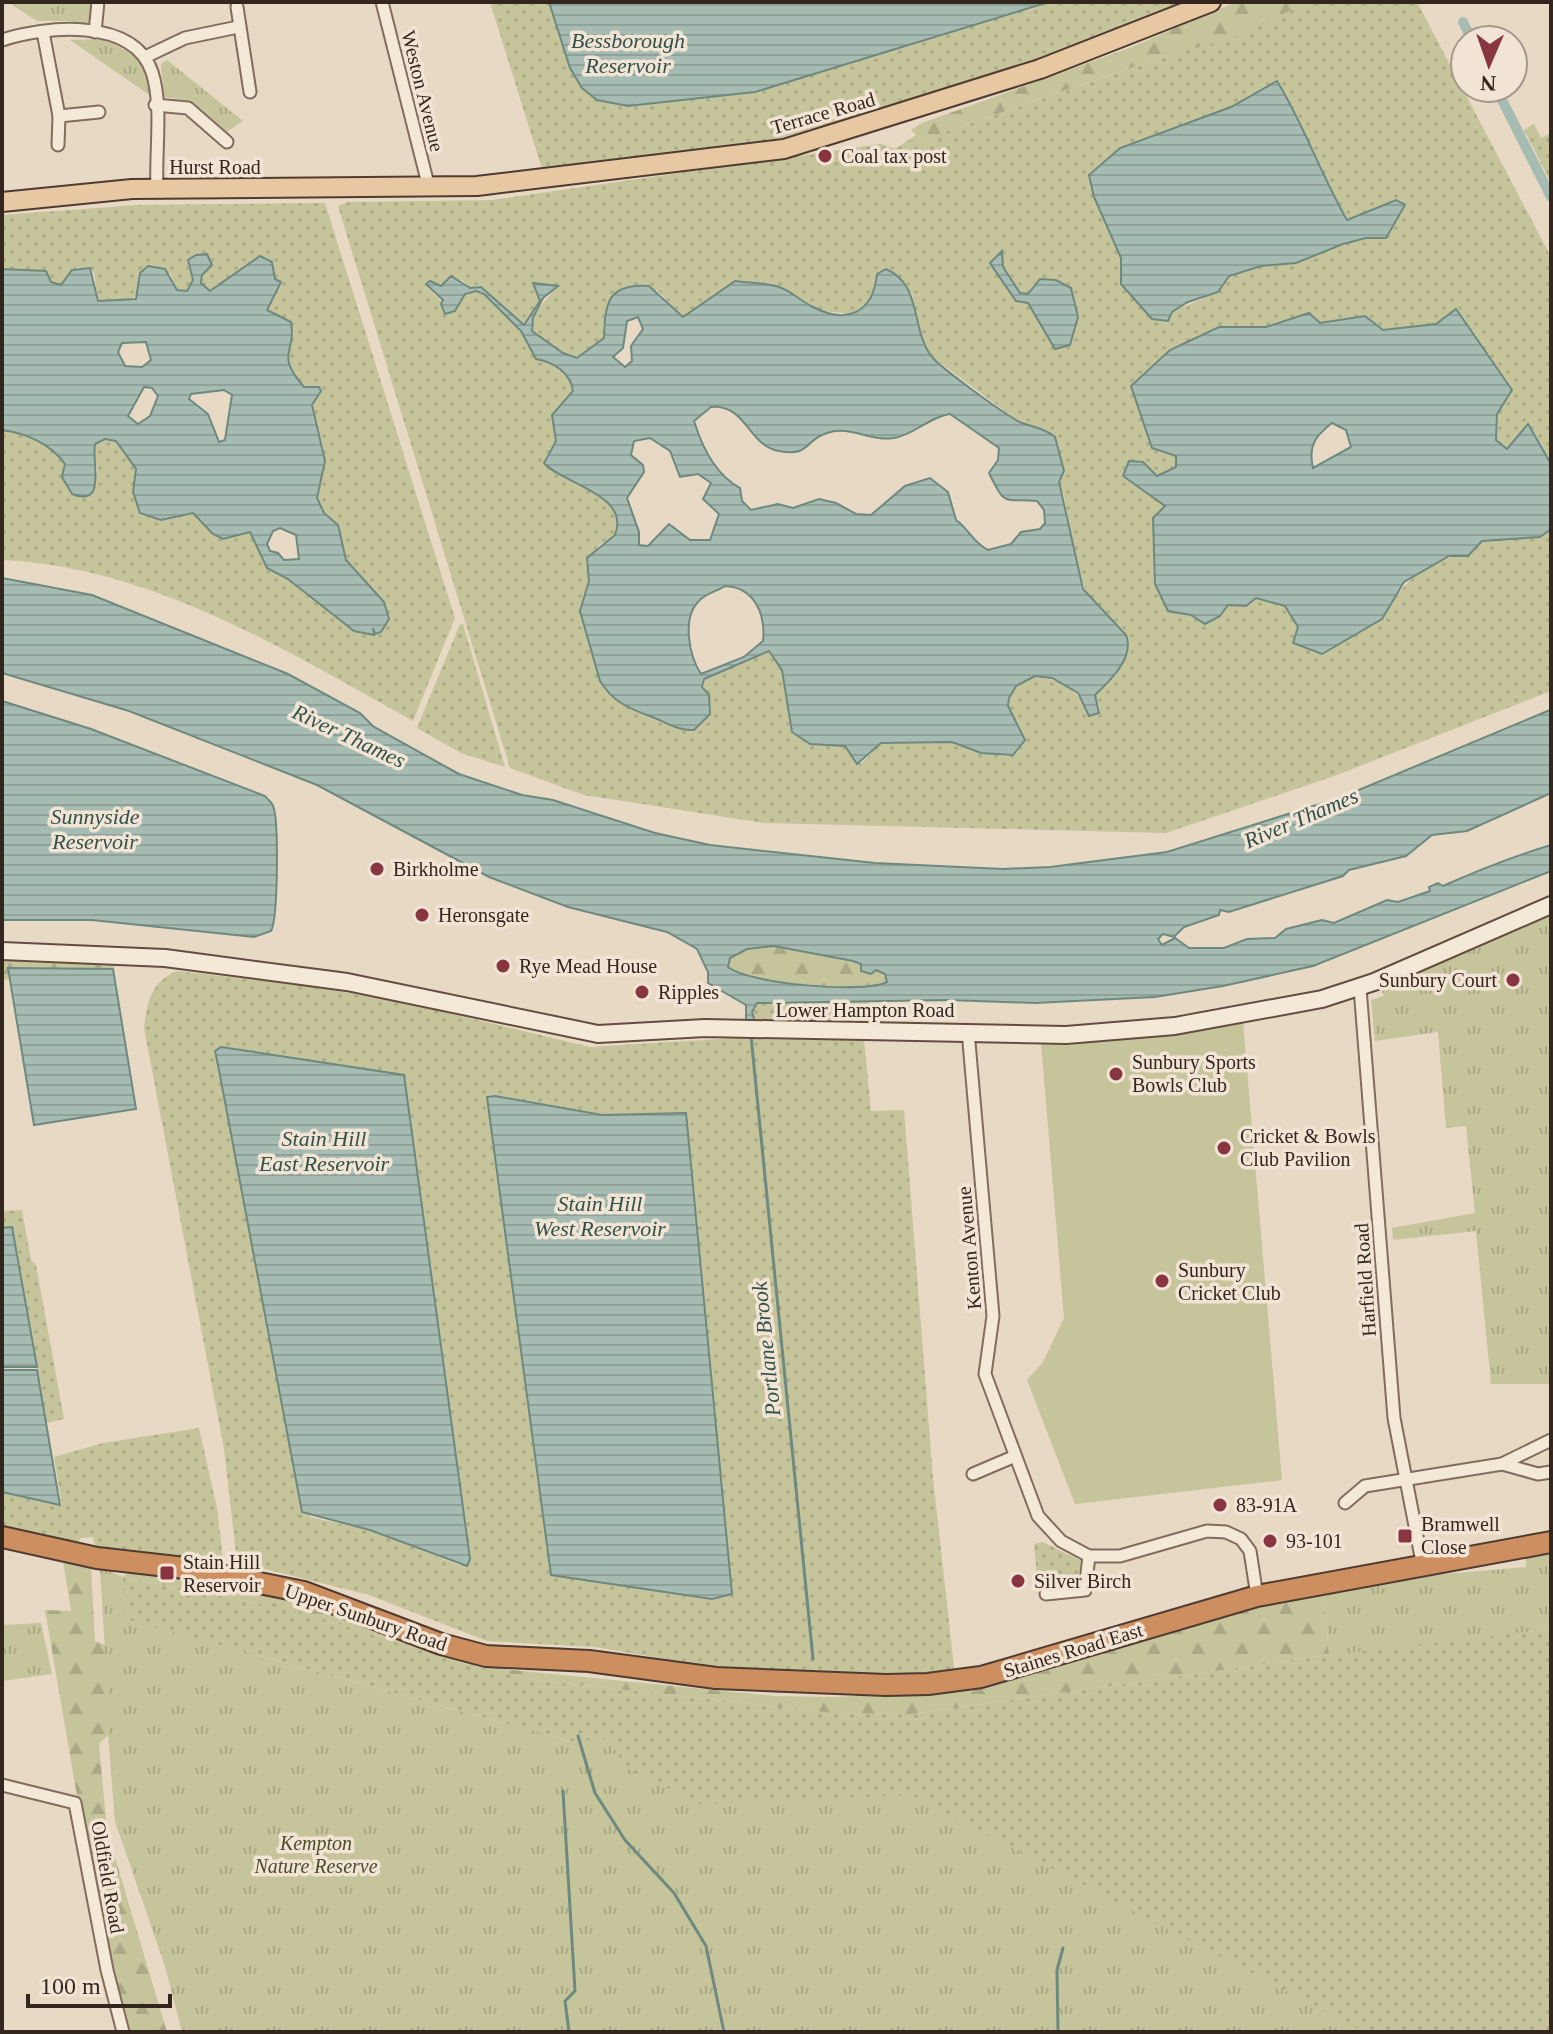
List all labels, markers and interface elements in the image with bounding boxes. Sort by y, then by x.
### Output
north arrow [1449,24,1529,104]
street label: Weston Avenue [397,28,449,154]
water label: Bessborough Reservoir [571,28,685,78]
text: N [1480,71,1497,96]
street label: Terrace Road [769,88,877,138]
place label: Coal tax post [841,145,947,168]
marker: Coal tax post [816,147,834,165]
street label: Hurst Road [169,156,261,178]
water label: River Thames [288,699,409,773]
water label: River Thames [1239,783,1362,854]
water label: Sunnyside Reservoir [50,804,140,854]
place label: Birkholme [393,858,479,880]
marker: Birkholme [368,860,386,878]
place label: Heronsgate [438,904,529,927]
marker: Heronsgate [413,906,431,924]
place label: Rye Mead House [519,955,657,978]
marker: Rye Mead House [494,957,512,975]
place label: Sunbury Court [1379,969,1497,992]
marker: Sunbury Court [1504,971,1522,989]
place label: Ripples [658,981,719,1004]
marker: Ripples [633,983,651,1001]
street label: Lower Hampton Road [776,999,954,1022]
place label: Sunbury Sports Bowls Club [1132,1051,1256,1096]
marker: Sunbury Sports Bowls Club [1107,1065,1125,1083]
place label: Cricket & Bowls Club Pavilion [1240,1125,1376,1170]
water label: Stain Hill East Reservoir [258,1126,390,1176]
marker: Cricket & Bowls Club Pavilion [1215,1139,1233,1157]
street label: Kenton Avenue [953,1185,985,1310]
water label: Stain Hill West Reservoir [534,1191,666,1241]
street label: Harfield Road [1350,1222,1380,1338]
place label: Sunbury Cricket Club [1178,1259,1281,1304]
marker: Sunbury Cricket Club [1153,1272,1171,1290]
water label: Portlane Brook [746,1279,786,1419]
place label: 83-91A [1236,1494,1298,1516]
marker: 83-91A [1211,1496,1229,1514]
place label: Bramwell Close [1421,1513,1500,1558]
marker: Bramwell Close [1396,1527,1414,1545]
place label: 93-101 [1286,1530,1343,1552]
marker: 93-101 [1261,1532,1279,1550]
place label: Stain Hill Reservoir [183,1551,261,1596]
marker: Stain Hill Reservoir [158,1564,176,1582]
place label: Silver Birch [1034,1570,1131,1592]
marker: Silver Birch [1009,1572,1027,1590]
street label: Upper Sunbury Road [282,1579,450,1656]
street label: Staines Road East [1001,1618,1146,1682]
street label: Oldfield Road [87,1819,129,1935]
park label: Kempton Nature Reserve [253,1832,378,1877]
scale bar [28,1958,170,2008]
text: 100 m [40,1973,101,1999]

